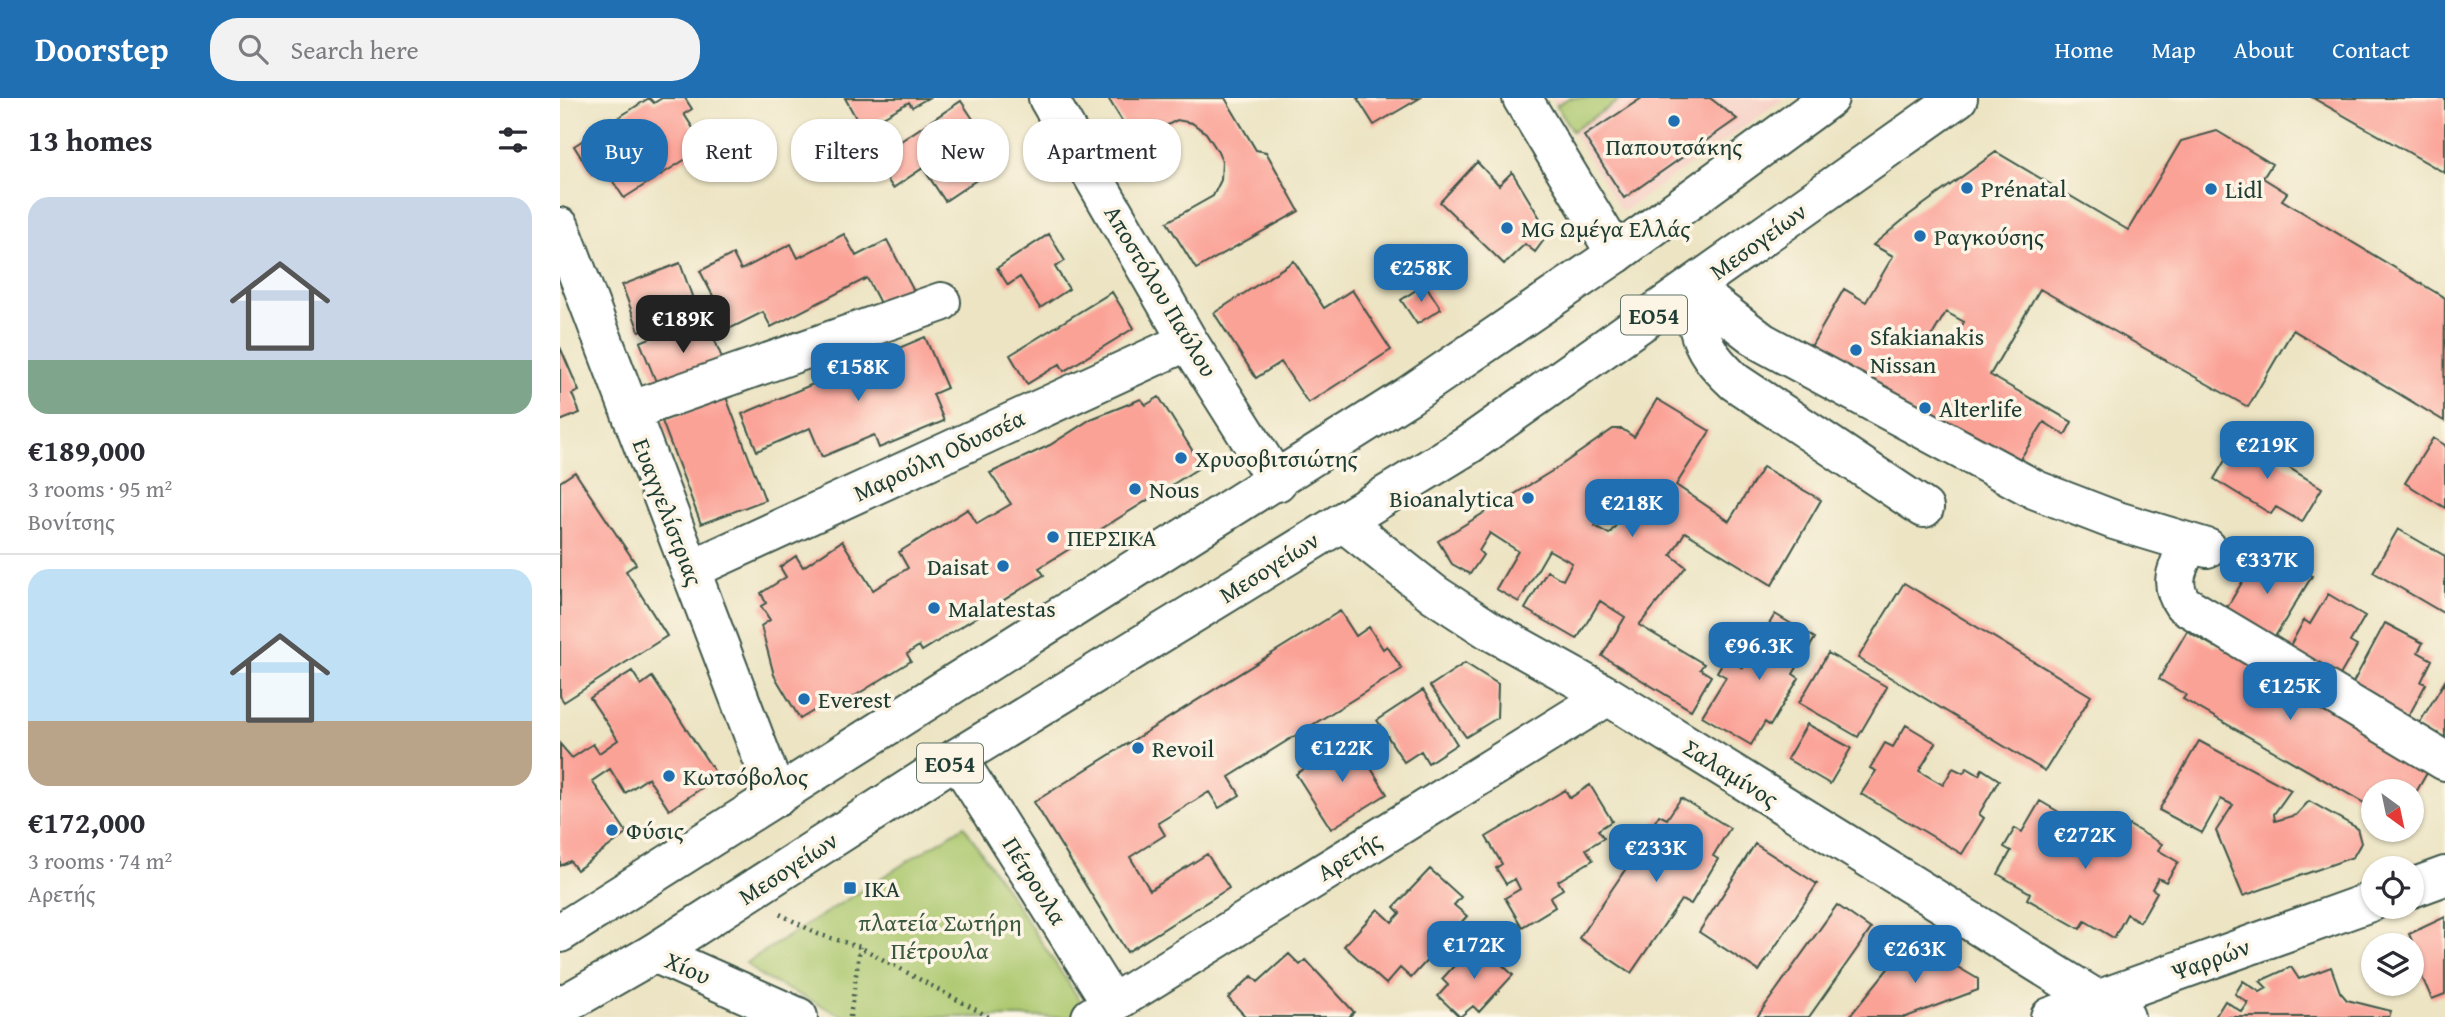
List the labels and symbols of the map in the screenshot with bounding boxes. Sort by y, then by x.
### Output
marker: Παπουτσάκης [1666,113,1682,129]
place label: Παπουτσάκης [1606,129,1742,164]
place label: Prénatal [1981,171,2067,206]
place label: Lidl [2225,172,2263,207]
marker: Prénatal [1959,180,1975,196]
marker: Lidl [2203,181,2219,197]
street label: Μεσογείων [1702,194,1814,288]
street label: Αποστόλου Παύλου [1096,198,1226,384]
place label: MG Ωμέγα Ελλάς [1521,211,1690,246]
place label: Ραγκούσης [1934,219,2044,254]
marker: MG Ωμέγα Ελλάς [1499,220,1515,236]
marker: Ραγκούσης [1912,228,1928,244]
pin: €258K [1372,244,1470,304]
pin: €189K [634,296,732,355]
road number: ΕΟ54 [1621,296,1687,334]
place label: Sfakianakis Nissan [1870,319,1984,382]
marker: Sfakianakis Nissan [1848,342,1864,358]
pin: €158K [809,344,907,403]
place label: Alterlife [1939,391,2022,426]
street label: Μαρούλη Οδυσσέα [847,400,1031,510]
marker: Alterlife [1917,400,1933,416]
pin: €219K [2218,422,2316,481]
street label: Ευαγγελίστριας [624,433,712,591]
place label: Χρυσοβιτσιώτης [1195,441,1358,476]
marker: Χρυσοβιτσιώτης [1173,450,1189,466]
place label: Nous [1149,472,1199,507]
pin: €218K [1583,480,1681,539]
marker: Nous [1127,481,1143,497]
place label: Bioanalytica [1389,481,1515,516]
marker: Bioanalytica [1520,490,1536,506]
place label: ΠΕΡΣΙΚΑ [1067,520,1157,555]
street label: Μεσογείων [1212,522,1326,612]
marker: ΠΕΡΣΙΚΑ [1045,529,1061,545]
pin: €337K [2218,536,2316,596]
place label: Daisat [927,549,990,584]
marker: Daisat [995,558,1011,574]
place label: Malatestas [948,591,1056,626]
marker: Malatestas [926,600,942,616]
pin: €96.3K [1702,622,1816,682]
pin: €125K [2241,662,2339,722]
place label: Everest [818,682,892,717]
marker: Everest [796,691,812,707]
pin: €122K [1293,724,1391,784]
street label: Σαλαμίνος [1677,730,1785,816]
place label: Revoil [1152,731,1215,766]
marker: Revoil [1130,740,1146,756]
road number: ΕΟ54 [917,744,983,782]
place label: Κωτσόβολος [683,759,808,794]
marker: Κωτσόβολος [661,768,677,784]
north arrow [2361,779,2424,842]
pin: €272K [2036,812,2134,871]
place label: Φύσις [626,813,684,848]
marker: Φύσις [604,822,620,838]
street label: Μεσογείων [731,823,845,913]
street label: Αρετής [1310,823,1388,889]
pin: €233K [1607,824,1705,884]
street label: Πέτρουλα [994,830,1076,932]
place label: IKA [864,871,901,906]
marker: IKA [842,880,858,896]
park label: πλατεία Σωτήρη Πέτρουλα [858,905,1022,968]
pin: €172K [1425,922,1523,981]
pin: €263K [1866,926,1964,985]
street label: Ψαρρών [2166,929,2255,990]
street label: Χίου [660,943,716,993]

